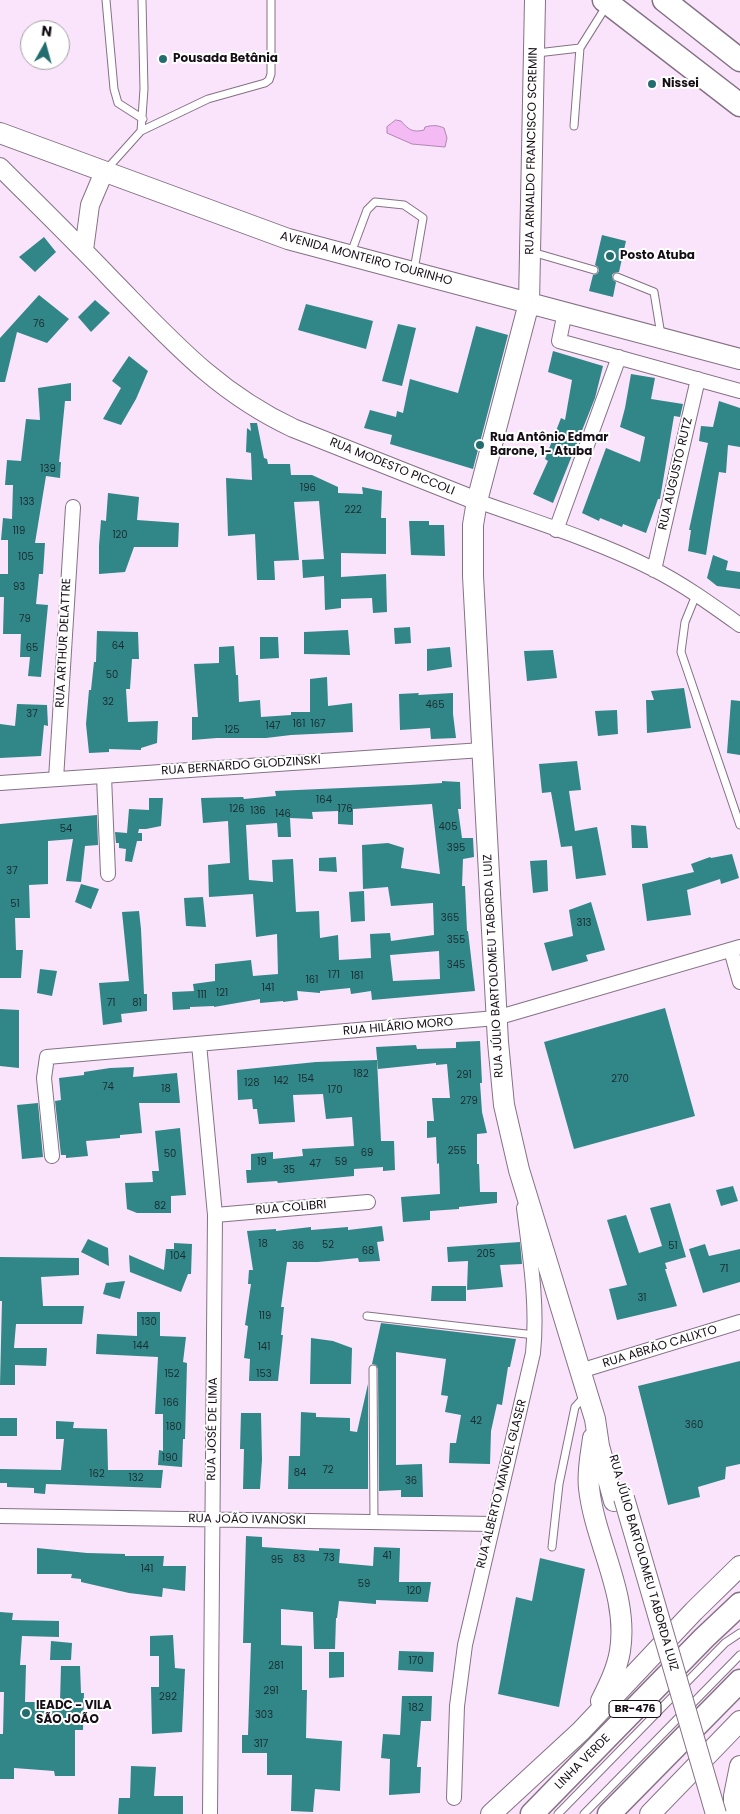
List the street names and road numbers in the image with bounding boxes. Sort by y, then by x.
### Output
street label: RUA ARNALDO FRANCISCO SCREMIN [523,47,541,255]
street label: AVENIDA MONTEIRO TOURINHO [278,229,454,289]
street label: RUA AUGUSTO RUTZ [656,416,696,532]
street label: RUA MODESTO PICCOLI [328,435,456,499]
street label: RUA ARTHUR DELATTRE [53,578,75,708]
street label: RUA BERNARDO GLODZINSKI [161,753,321,779]
street label: RUA JÚLIO BARTOLOMEU TABORDA LUIZ [481,854,507,1078]
street label: RUA HILÁRIO MORO [342,1015,454,1039]
street label: RUA COLIBRI [255,1198,327,1218]
street label: RUA ABRÃO CALIXTO [601,1323,719,1371]
street label: RUA JOSÉ DE LIMA [205,1377,221,1481]
street label: RUA ALBERTO MANOEL GLASER [474,1398,530,1570]
street label: RUA JÚLIO BARTOLOMEU TABORDA LUIZ [605,1453,681,1673]
street label: RUA JOÃO IVANOSKI [188,1512,306,1528]
road number: BR-476 [609,1700,661,1718]
street label: LINHA VERDE [552,1731,614,1793]

